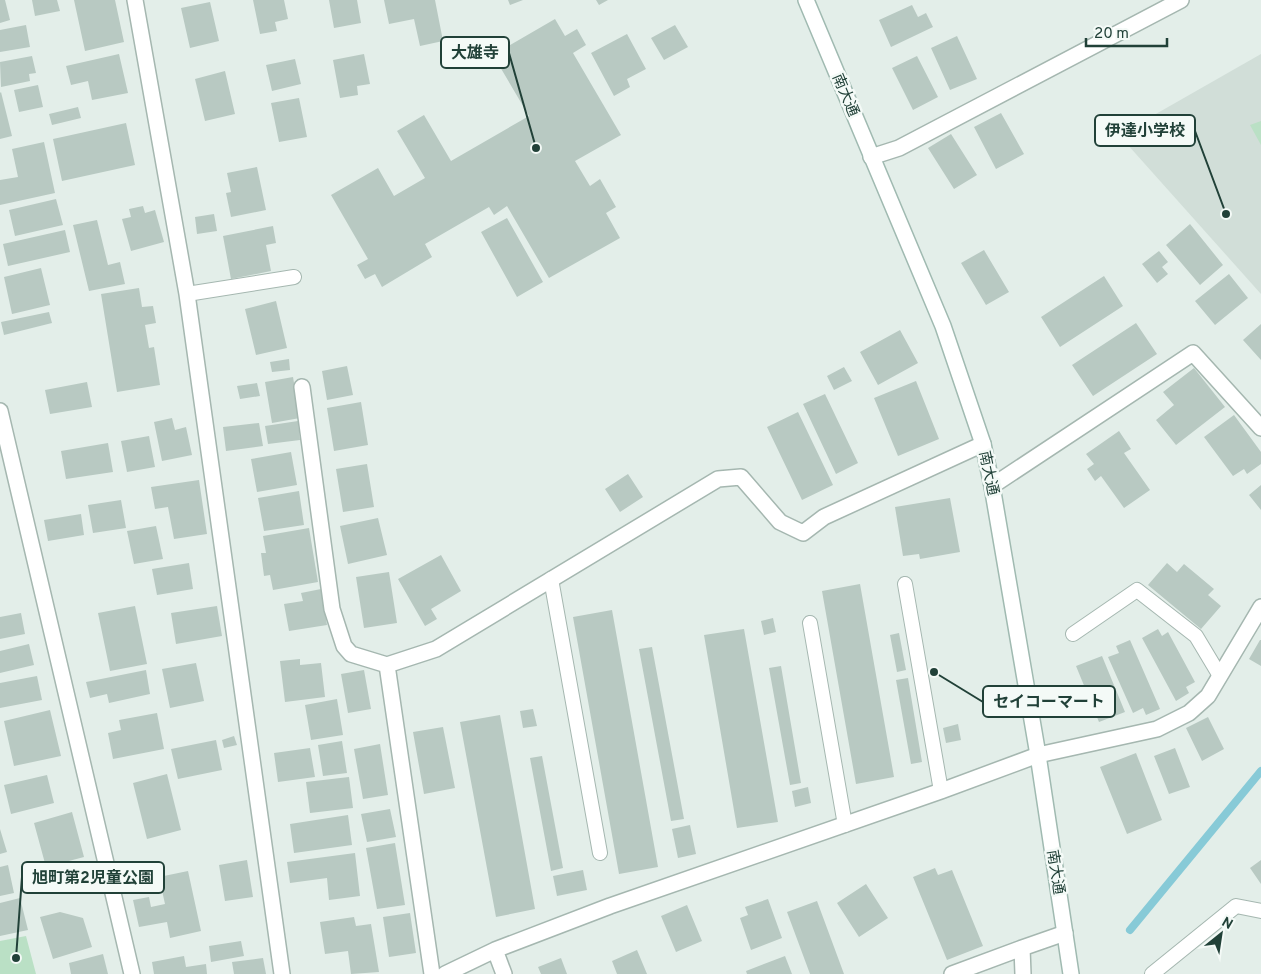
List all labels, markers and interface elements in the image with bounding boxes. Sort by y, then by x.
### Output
scale bar [1086,15,1167,47]
text: 20 m [1094,25,1129,44]
callout: 大雄寺 [441,37,509,68]
text: 大雄寺 [451,44,499,64]
street label: 南大通 [827,71,862,120]
callout: 伊達小学校 [1095,115,1195,146]
text: 伊達小学校 [1104,122,1185,142]
street label: 南大通 [974,449,1002,497]
callout: セイコーマート [983,686,1115,717]
text: セイコーマート [993,693,1105,713]
street label: 南大通 [1042,849,1067,896]
callout: 旭町第2児童公園 [22,862,164,893]
text: 旭町第2児童公園 [32,869,154,889]
north arrow [1196,909,1246,959]
text: N [1218,914,1235,934]

